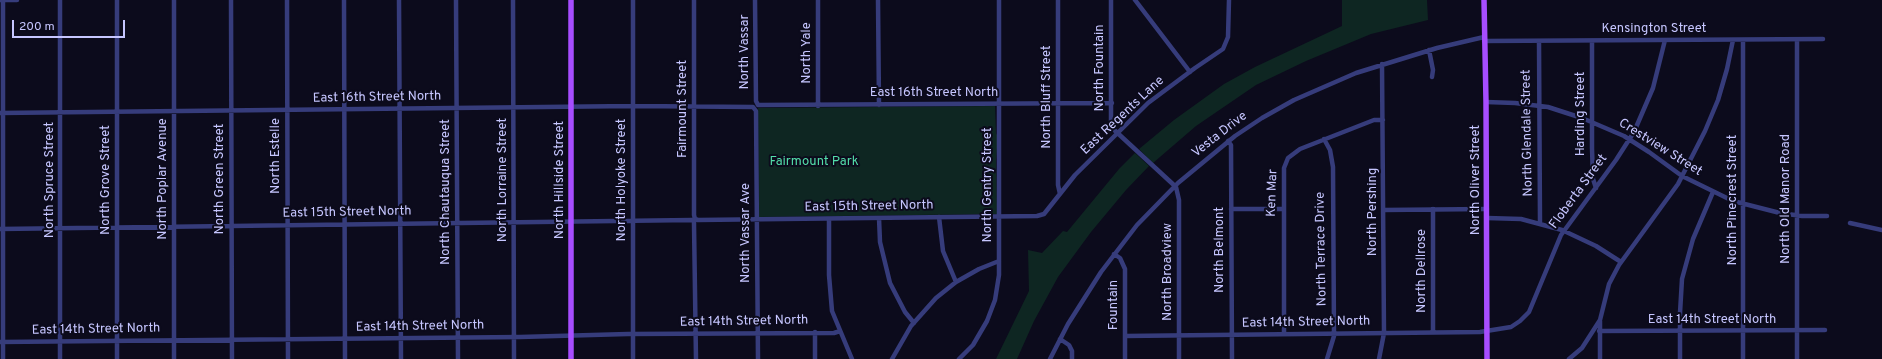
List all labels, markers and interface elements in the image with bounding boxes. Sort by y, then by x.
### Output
scale bar [14,12,127,38]
street label: North Vassar [737,14,753,90]
text: 200 m [19,19,55,35]
street label: Kensington Street [1601,21,1707,37]
street label: North Yale [799,22,815,84]
street label: North Fountain [1092,25,1108,111]
street label: North Bluff Street [1039,45,1055,149]
street label: Fairmount Street [675,60,691,158]
street label: North Glendale Street [1519,69,1537,197]
street label: Harding Street [1573,72,1589,156]
street label: East Regents Lane [1078,73,1168,159]
street label: East 16th Street North [870,85,998,101]
street label: East 16th Street North [313,89,441,107]
street label: Vesta Drive [1189,109,1251,161]
street label: Crestview Street [1615,116,1705,180]
street label: North Poplar Avenue [155,118,171,240]
street label: North Estelle [268,118,284,194]
street label: North Lorraine Street [495,118,511,242]
street label: North Chautauqua Street [438,119,454,265]
street label: North Holyoke Street [614,119,630,241]
street label: North Hillside Street [552,121,568,239]
street label: North Spruce Street [42,122,58,238]
street label: North Green Street [212,124,228,234]
street label: North Grove Street [98,125,114,235]
street label: North Oliver Street [1468,125,1484,235]
street label: North Gentry Street [980,127,996,243]
street label: North Old Manor Road [1778,134,1794,264]
street label: North Pinecrest Street [1725,135,1741,265]
street label: Floberta Street [1547,152,1611,232]
park label: Fairmount Park [769,154,859,170]
street label: North Pershing [1365,168,1381,256]
street label: Ken Mar [1264,169,1282,217]
street label: North Vassar Ave [738,183,754,283]
street label: North Terrace Drive [1313,192,1331,306]
street label: East 15th Street North [804,198,934,216]
street label: East 15th Street North [282,204,412,222]
street label: North Belmont [1212,207,1228,293]
street label: North Broadview [1160,223,1176,321]
street label: North Dellrose [1414,229,1430,313]
street label: Fountain [1106,280,1122,330]
street label: East 14th Street North [1648,312,1776,328]
street label: East 14th Street North [680,313,808,331]
street label: East 14th Street North [1242,314,1370,332]
street label: East 14th Street North [356,318,484,336]
street label: East 14th Street North [32,321,160,339]

